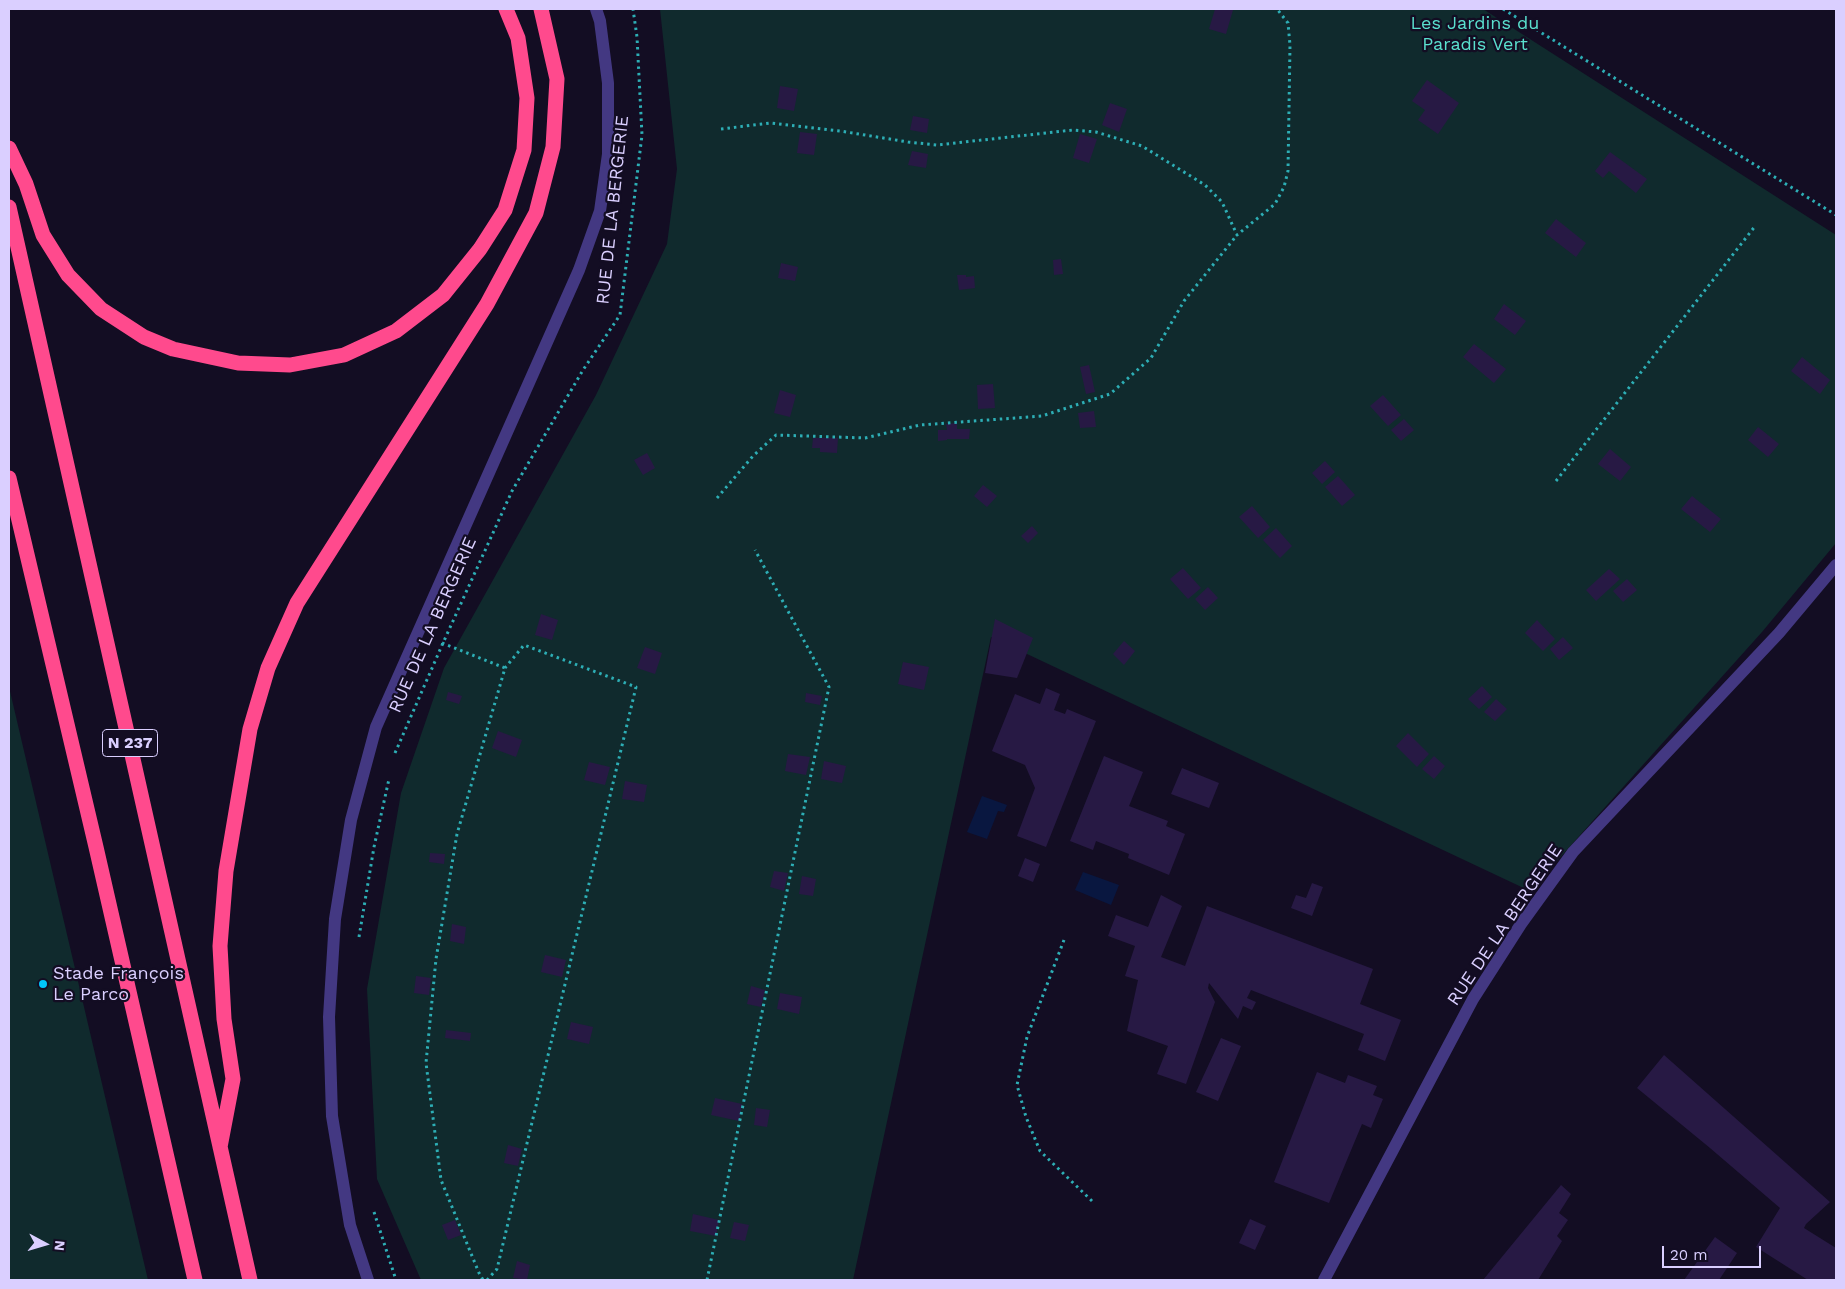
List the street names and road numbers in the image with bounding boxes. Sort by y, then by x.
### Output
street label: RUE DE LA BERGERIE [592,114,634,306]
street label: RUE DE LA BERGERIE [384,534,482,716]
road number: N 237 [102,730,158,756]
street label: RUE DE LA BERGERIE [1443,840,1567,1010]

